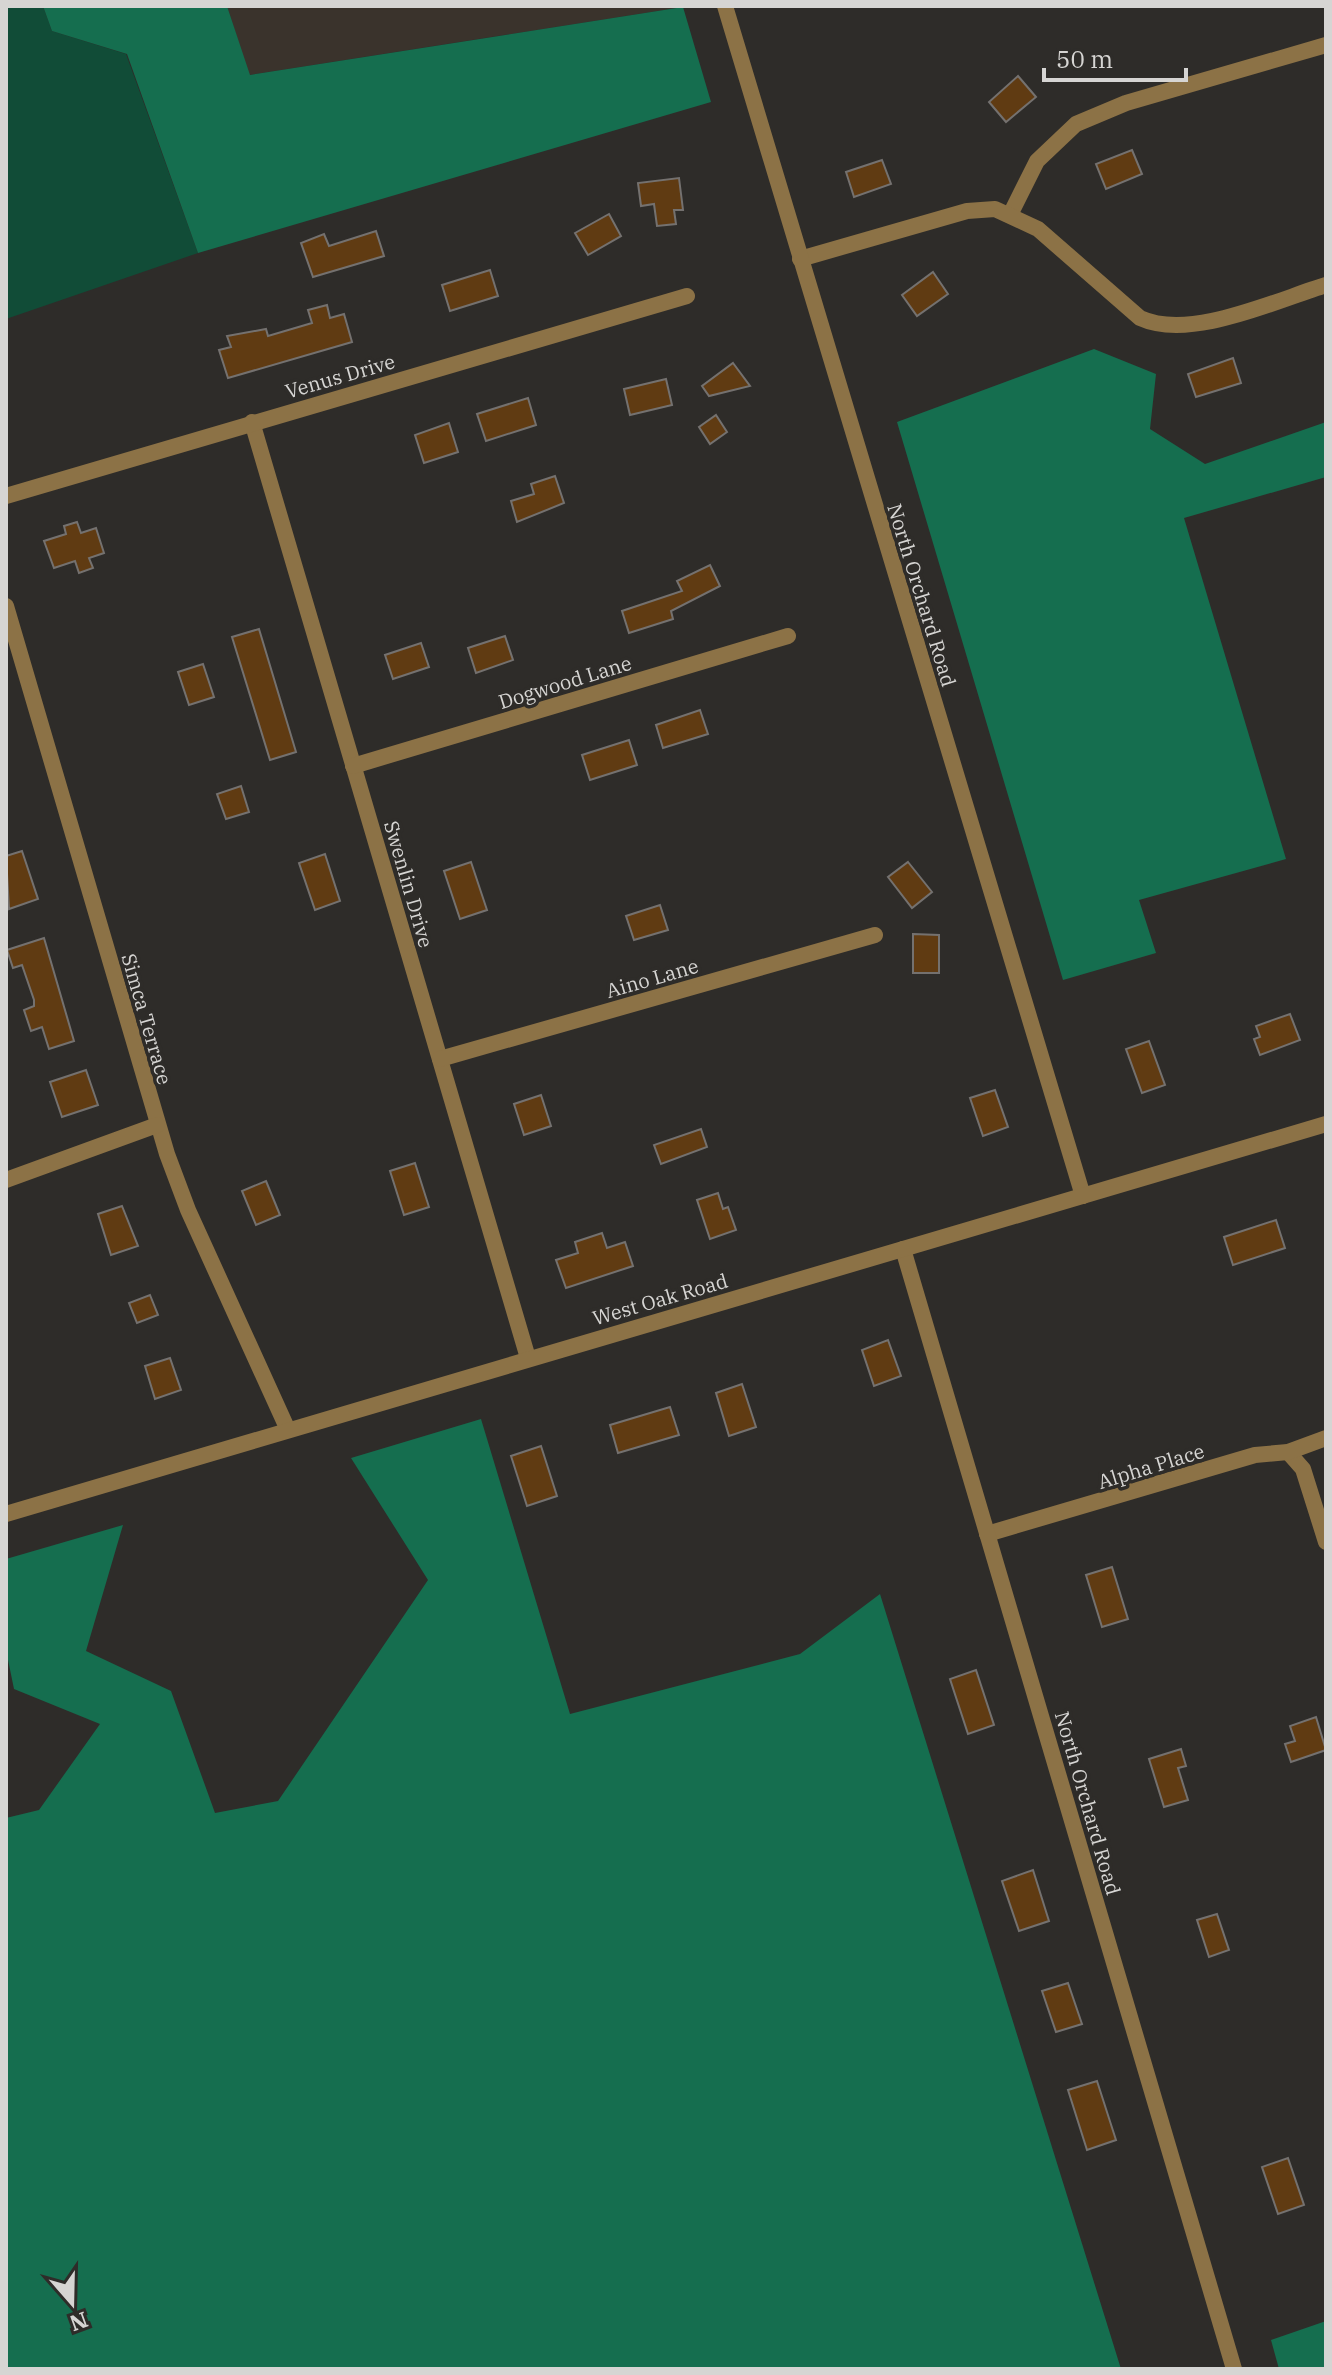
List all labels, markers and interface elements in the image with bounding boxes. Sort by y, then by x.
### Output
scale bar [1044,32,1186,82]
text: 50 m [1056,43,1113,75]
street label: Venus Drive [282,347,398,405]
street label: North Orchard Road [881,500,963,690]
street label: Dogwood Lane [495,649,635,715]
street label: Swenlin Drive [378,817,440,951]
street label: Simca Terrace [115,950,179,1088]
street label: Aino Lane [603,952,701,1004]
street label: West Oak Road [589,1267,731,1331]
street label: Alpha Place [1094,1437,1208,1495]
street label: North Orchard Road [1049,1708,1127,1898]
north arrow [32,2263,112,2343]
text: N [66,2306,92,2339]

